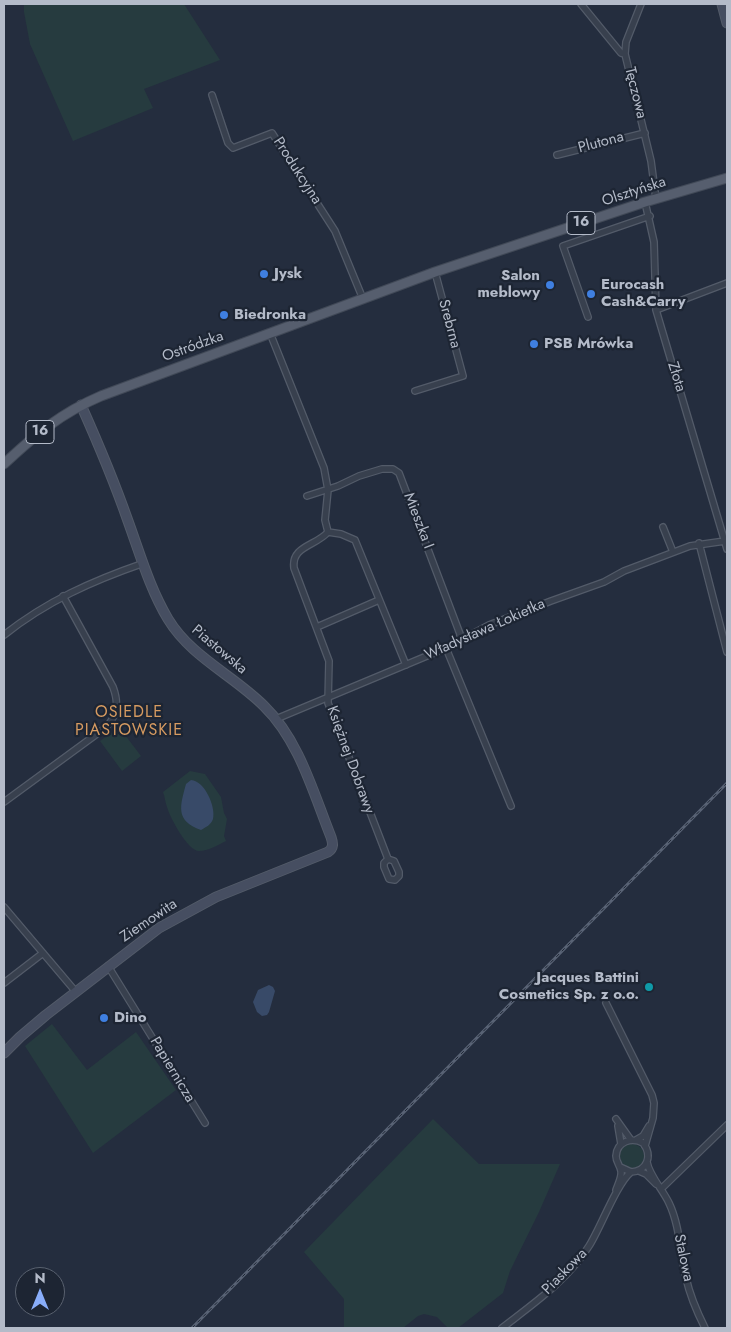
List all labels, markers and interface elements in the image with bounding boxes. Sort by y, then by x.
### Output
street label: Tęczowa [620,65,650,121]
street label: Plutona [576,128,626,158]
street label: Produkcyjna [269,134,325,208]
street label: Olsztyńska [600,173,668,211]
road number: 16 [567,212,595,234]
place label: Jysk [274,265,302,283]
place label: Salon meblowy [477,267,540,302]
marker: Jysk [258,268,270,280]
place label: Eurocash Cash&Carry [601,276,685,311]
marker: Salon meblowy [544,279,556,291]
marker: Eurocash Cash&Carry [585,288,597,300]
street label: Srebrna [434,298,464,350]
place label: Biedronka [234,306,306,324]
marker: Biedronka [218,309,230,321]
street label: Ostródzka [160,328,226,366]
place label: PSB Mrówka [544,335,633,353]
marker: PSB Mrówka [528,338,540,350]
street label: Złota [663,360,689,394]
road number: 16 [26,421,54,444]
street label: Mieszka I [399,490,437,552]
street label: Władysława Łokietka [422,595,548,665]
street label: Piastowska [188,622,250,678]
district label: OSIEDLE PIASTOWSKIE [74,703,184,741]
street label: Księżnej Dobrawy [322,704,378,816]
street label: Ziemowita [117,896,181,946]
place label: Jacques Battini Cosmetics Sp. z o.o. [499,969,639,1004]
marker: Jacques Battini Cosmetics Sp. z o.o. [643,981,655,993]
place label: Dino [114,1009,147,1027]
marker: Dino [98,1012,110,1024]
street label: Papiernicza [145,1034,199,1106]
street label: Stalowa [669,1233,697,1283]
street label: Piaskowa [539,1245,591,1299]
north arrow [15,1267,65,1317]
text: N [34,1268,46,1288]

